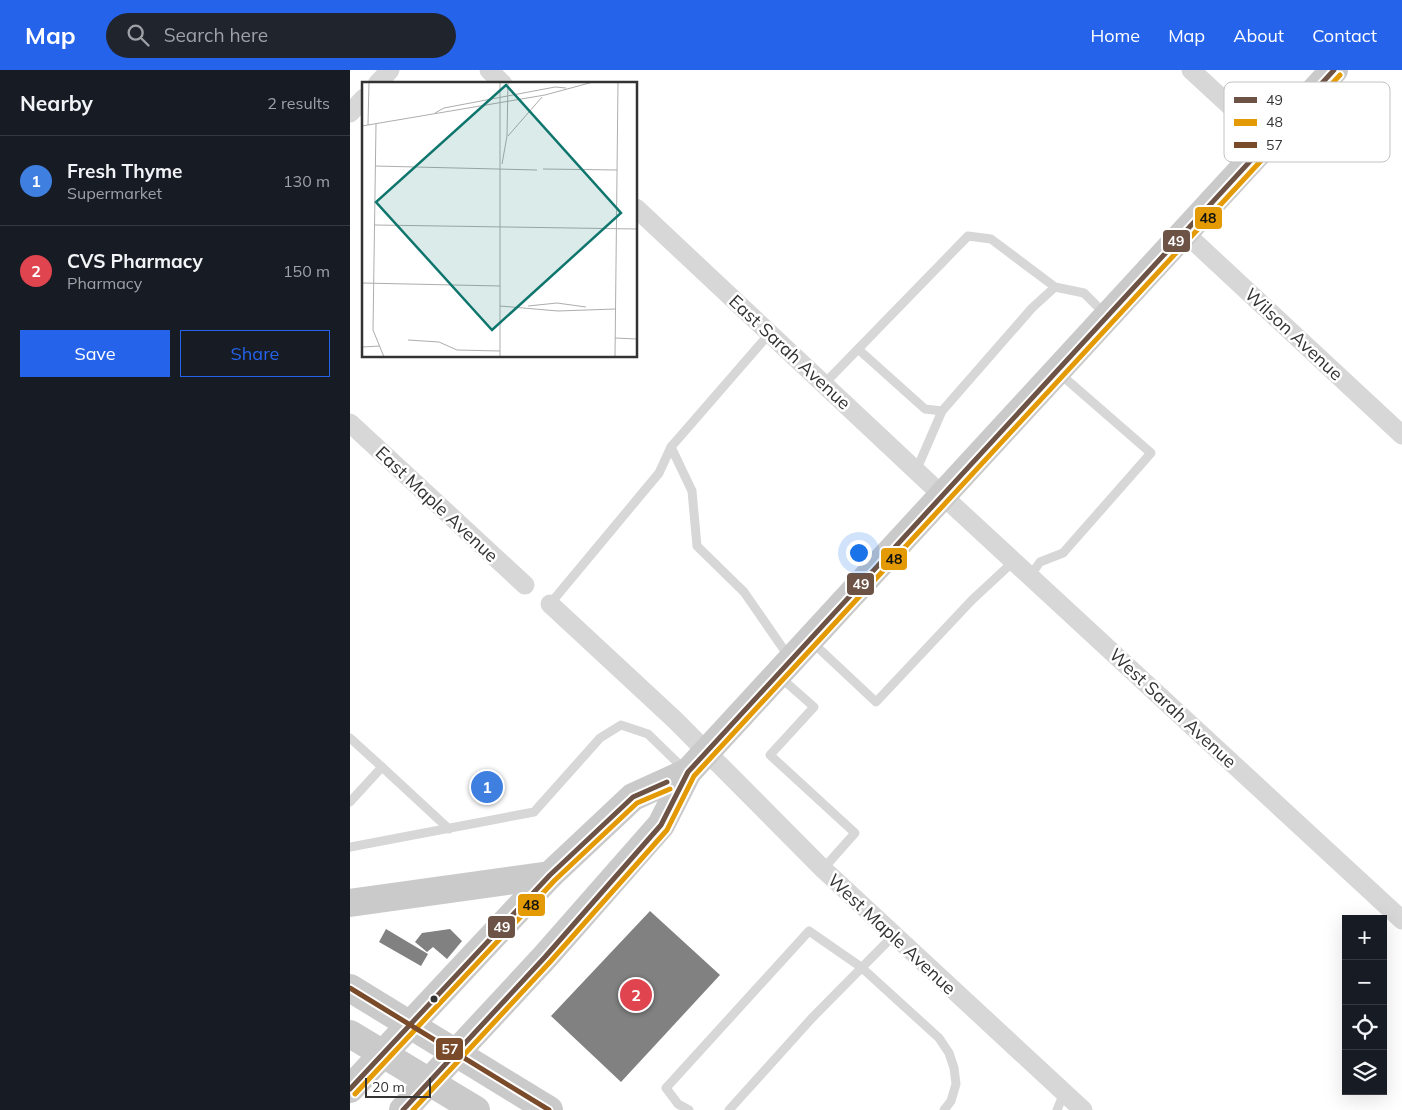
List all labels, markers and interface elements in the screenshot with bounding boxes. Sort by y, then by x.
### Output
search box [106,13,456,58]
text: Map [25,20,76,50]
icon: search [124,21,152,49]
text: Search here [164,23,268,47]
text: Home [1090,24,1140,47]
text: Map [1168,24,1205,47]
text: About [1233,24,1284,47]
text: Contact [1312,24,1377,47]
inset map [362,82,638,358]
legend [1224,82,1390,162]
text: Nearby [20,90,93,116]
text: 49 [1266,91,1283,109]
text: 2 results [267,93,330,113]
text: 48 [1266,113,1283,131]
text: 57 [1266,136,1283,154]
text: Fresh Thyme [67,159,183,183]
text: 1 [31,171,41,191]
text: 130 m [283,171,330,191]
text: Supermarket [67,183,162,203]
line badge: 48 [1194,206,1223,230]
text: 48 [1200,209,1216,227]
line badge: 49 [1162,229,1191,253]
text: 49 [1168,232,1184,250]
text: CVS Pharmacy [67,249,203,273]
text: 2 [31,261,41,281]
text: 150 m [283,261,330,281]
text: Pharmacy [67,273,142,293]
street label: Wilson Avenue [1240,283,1348,385]
street label: East Sarah Avenue [724,290,856,414]
button: Save [20,330,170,377]
button: Share [180,330,330,377]
street label: East Maple Avenue [371,441,503,567]
your location [846,540,872,566]
line badge: 48 [880,547,908,571]
text: 48 [886,550,902,568]
line badge: 49 [846,572,875,596]
text: 49 [853,575,869,593]
street label: West Sarah Avenue [1105,643,1241,773]
pin: 1 [471,768,503,806]
street label: West Maple Avenue [823,869,961,999]
line badge: 48 [517,893,546,917]
text: 48 [523,896,539,914]
line badge: 49 [487,915,516,939]
map controls [1342,915,1387,1095]
button: + [1342,915,1387,960]
text: 49 [494,918,510,936]
button: − [1342,960,1387,1005]
pin: 2 [620,976,652,1014]
unlabelled marker [429,994,439,1004]
button: locate [1342,1005,1387,1050]
line badge: 57 [435,1037,464,1061]
text: 57 [442,1040,458,1058]
button: layers [1342,1050,1387,1095]
scale bar [365,1075,431,1098]
text: 20 m [372,1078,405,1096]

